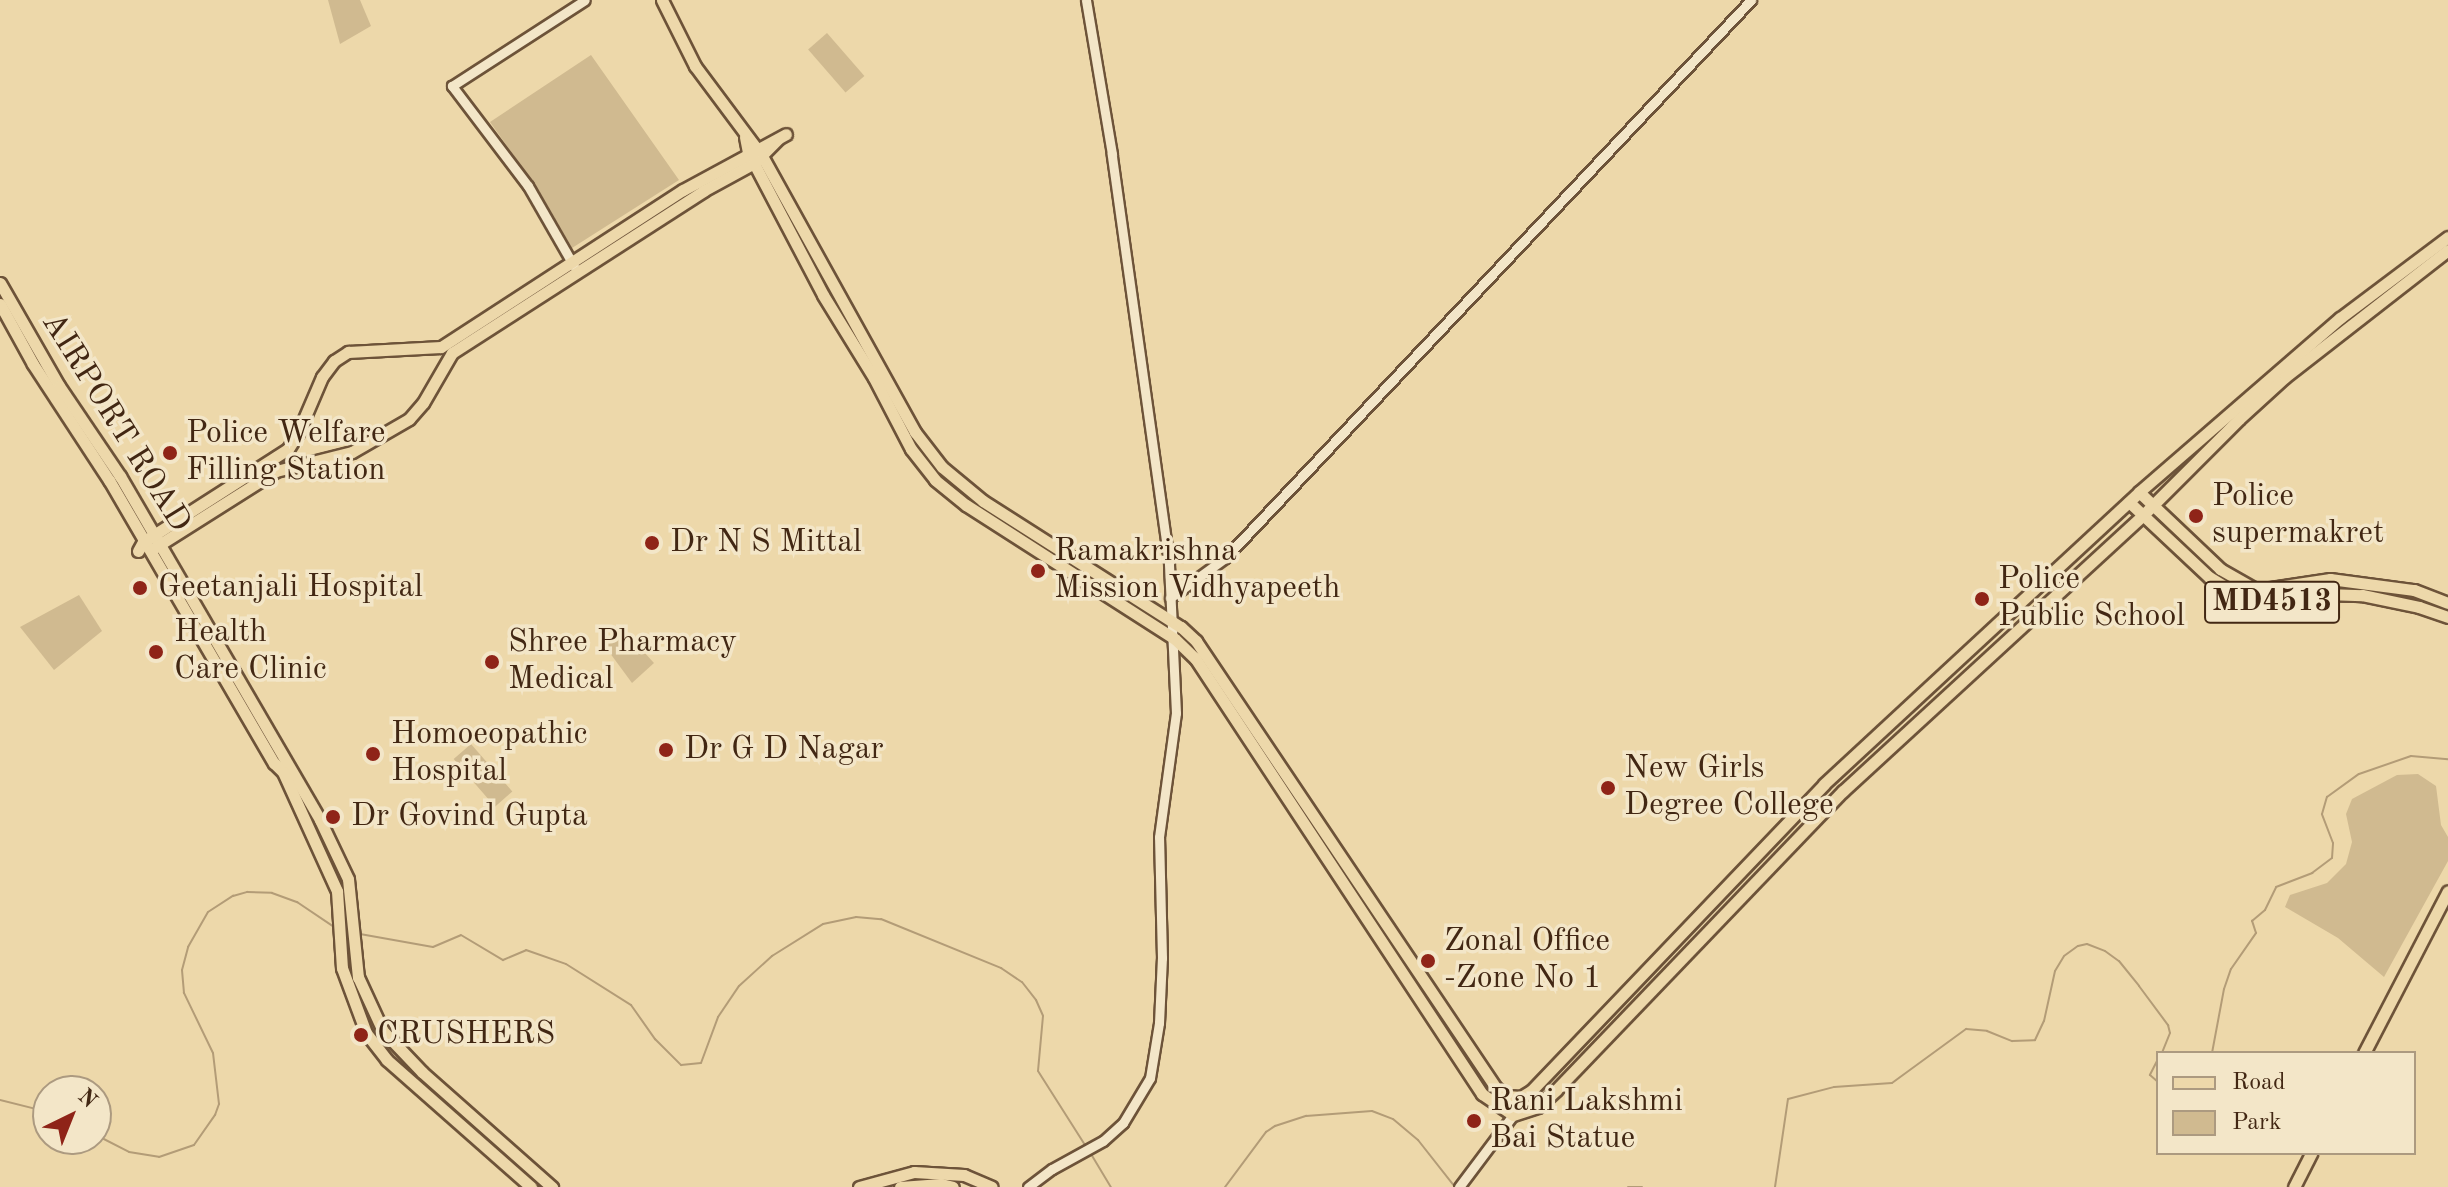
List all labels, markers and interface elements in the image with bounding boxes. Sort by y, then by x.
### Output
street label: AIRPORT ROAD [32,306,198,540]
place label: Police Welfare Filling Station [186,416,386,491]
marker: Police Welfare Filling Station [161,444,179,462]
place label: Police supermakret [2212,479,2384,554]
marker: Police supermakret [2187,507,2205,525]
place label: Dr N S Mittal [670,524,862,562]
marker: Dr N S Mittal [641,532,663,554]
place label: Ramakrishna Mission Vidhyapeeth [1054,534,1340,609]
marker: Ramakrishna Mission Vidhyapeeth [1029,562,1047,580]
place label: Police Public School [1998,562,2185,637]
place label: Geetanjali Hospital [158,569,423,607]
road number: MD4513 [2204,576,2340,628]
marker: Geetanjali Hospital [129,577,151,599]
marker: Police Public School [1973,590,1991,608]
place label: Health Care Clinic [174,615,327,690]
place label: Shree Pharmacy Medical [508,625,737,700]
marker: Health Care Clinic [145,641,167,663]
marker: Shree Pharmacy Medical [483,653,501,671]
place label: Homoeopathic Hospital [391,717,588,792]
place label: Dr G D Nagar [684,731,884,769]
marker: Dr G D Nagar [655,739,677,761]
marker: Homoeopathic Hospital [362,743,384,765]
place label: New Girls Degree College [1624,751,1834,826]
marker: New Girls Degree College [1599,779,1617,797]
place label: Dr Govind Gupta [351,798,588,836]
marker: Dr Govind Gupta [322,806,344,828]
place label: Zonal Office -Zone No 1 [1444,924,1610,999]
marker: Zonal Office -Zone No 1 [1419,952,1437,970]
place label: CRUSHERS [377,1016,555,1054]
marker: CRUSHERS [352,1026,370,1044]
legend [2156,1051,2416,1155]
text: Road [2232,1071,2285,1095]
north arrow [32,1075,112,1155]
place label: Rani Lakshmi Bai Statue [1490,1084,1683,1159]
text: N [73,1085,101,1113]
text: Park [2232,1111,2281,1135]
marker: Rani Lakshmi Bai Statue [1465,1112,1483,1130]

